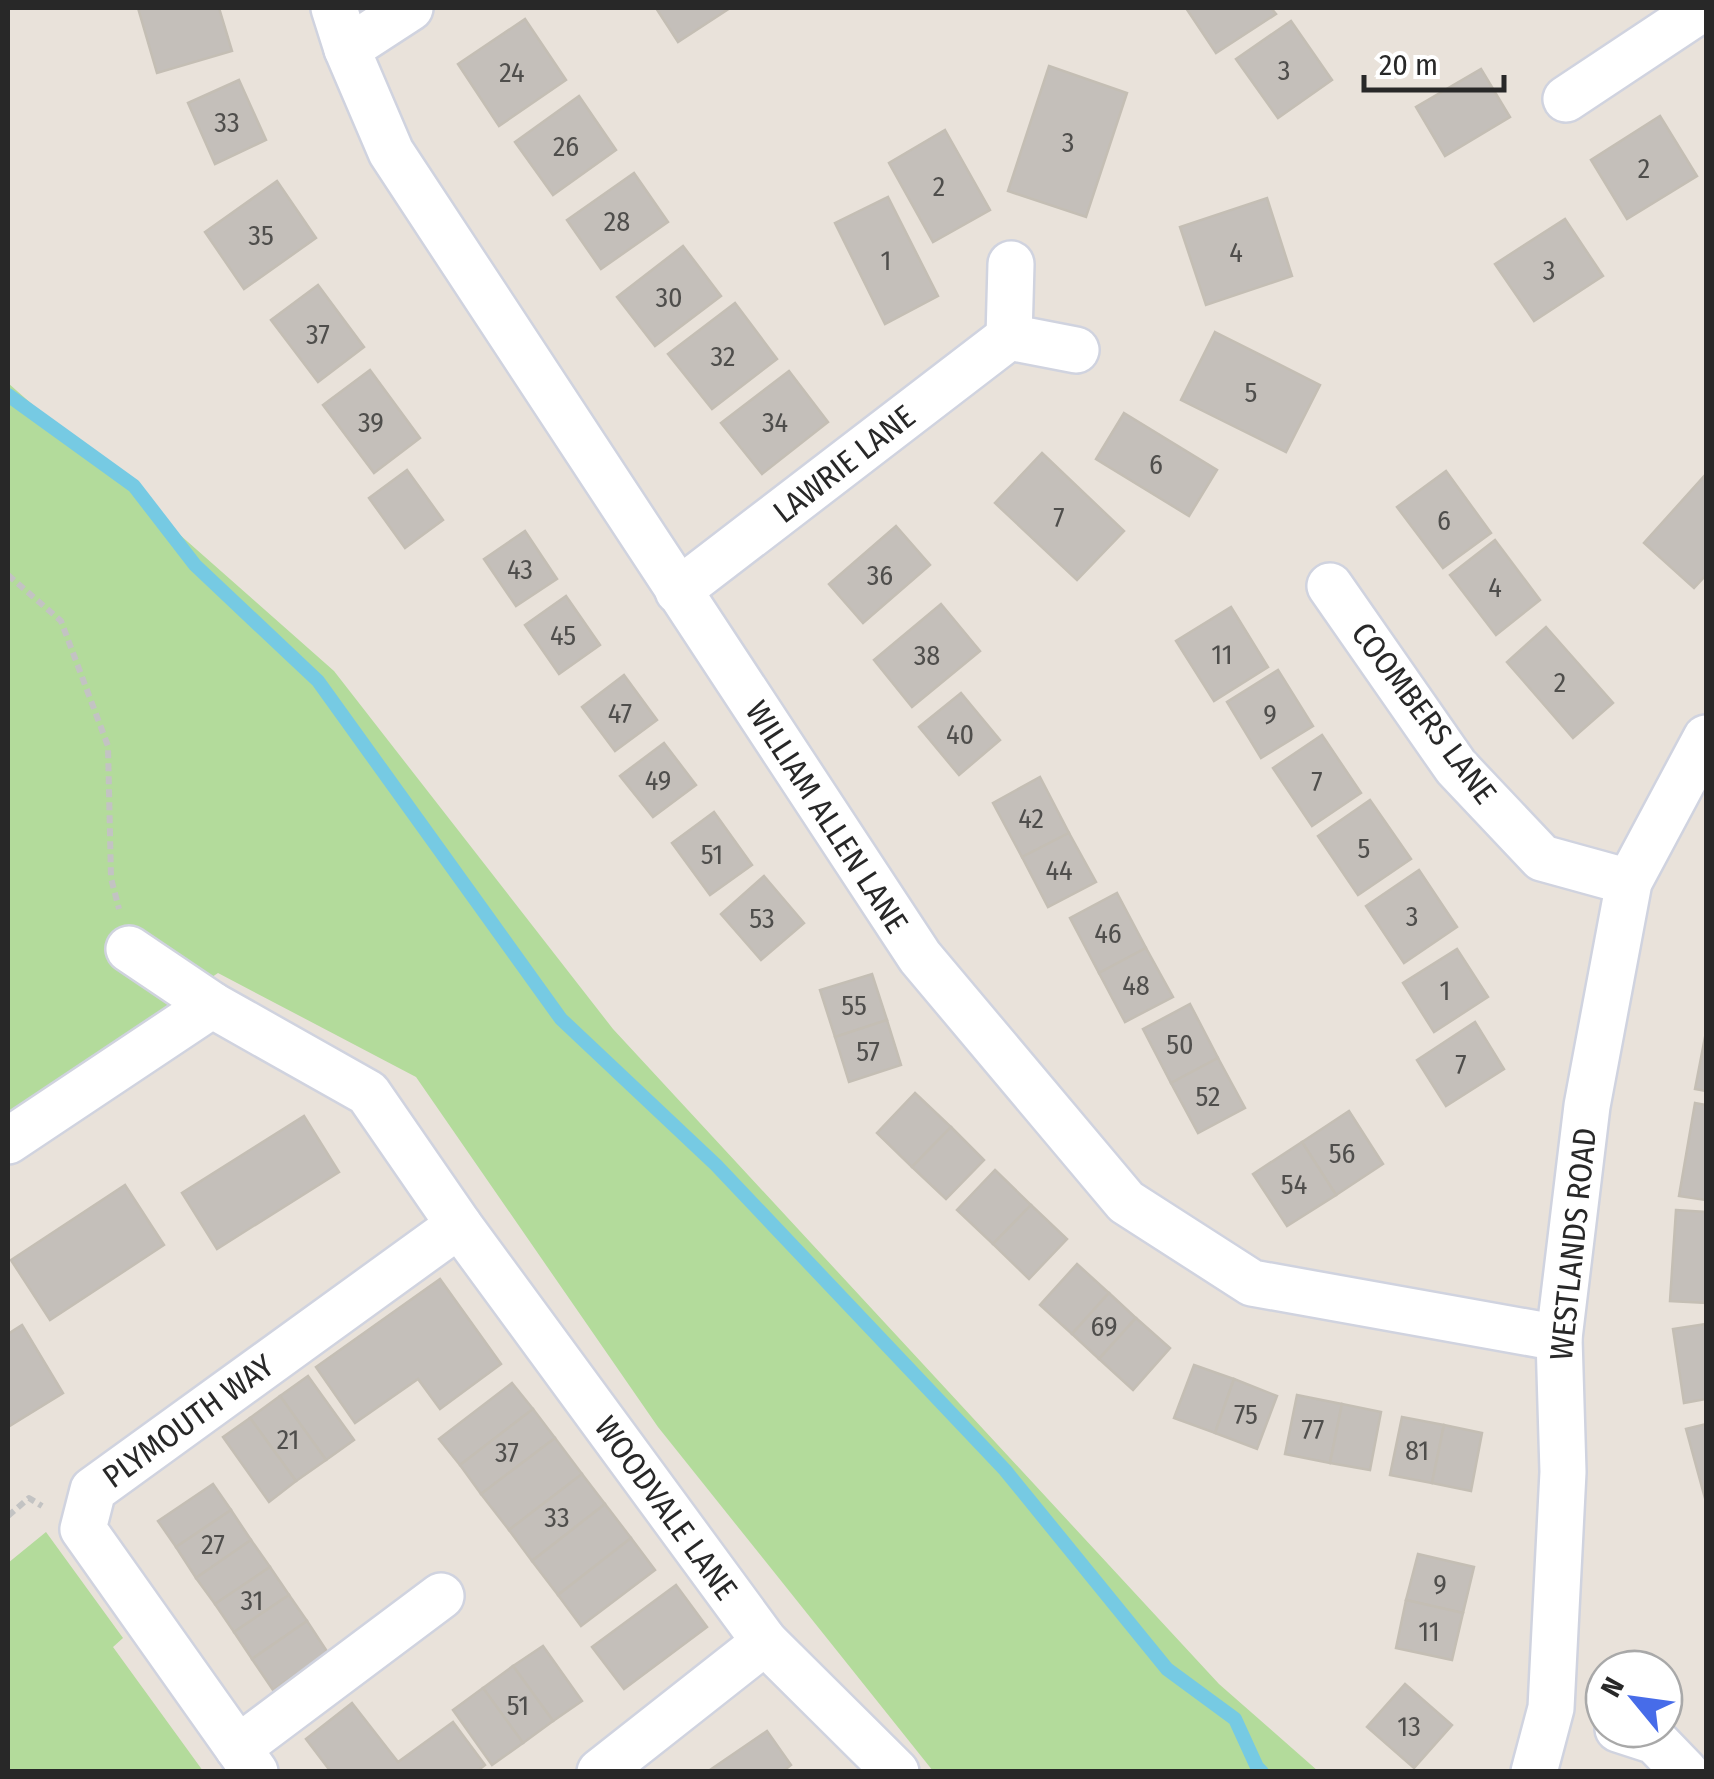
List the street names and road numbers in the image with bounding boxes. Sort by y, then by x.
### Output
street label: LAWRIE LANE [766,397,922,531]
street label: COOMBERS LANE [1344,615,1504,811]
street label: WILLIAM ALLEN LANE [738,694,916,940]
street label: WESTLANDS ROAD [1542,1126,1604,1362]
street label: PLYMOUTH WAY [95,1346,281,1496]
street label: WOODVALE LANE [587,1409,745,1607]

